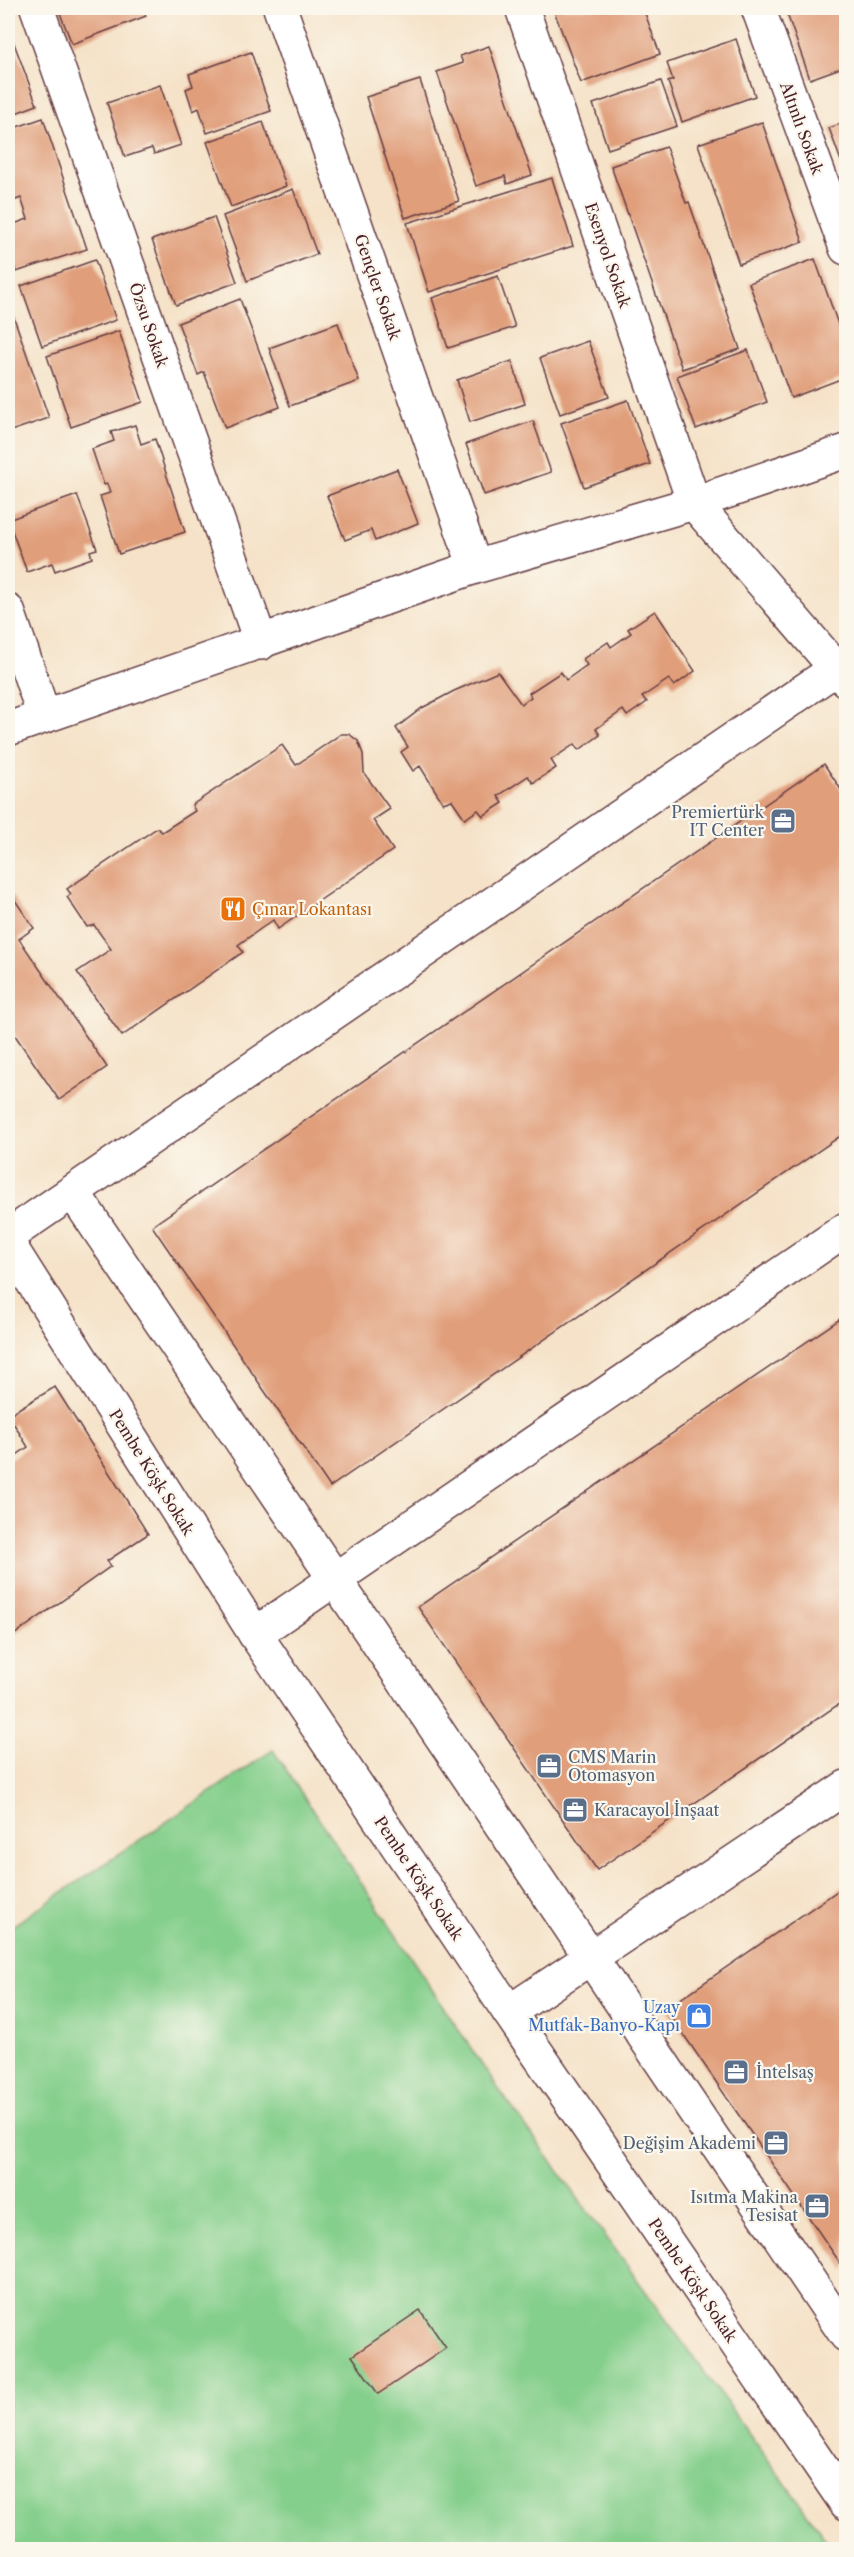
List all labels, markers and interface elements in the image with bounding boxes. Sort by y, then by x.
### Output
street label: Altınlı Sokak [776,78,828,178]
street label: Esenyol Sokak [581,200,636,311]
street label: Gençler Sokak [351,231,406,343]
street label: Özsu Sokak [125,280,173,371]
place label: Premiertürk IT Center [671,802,765,840]
office icon: Premiertürk IT Center [768,806,798,836]
restaurant icon: Çınar Lokantası [218,894,248,924]
place label: Çınar Lokantası [252,899,372,919]
street label: Pembe Köşk Sokak [105,1405,199,1539]
place label: CMS Marin Otomasyon [568,1747,656,1785]
office icon: CMS Marin Otomasyon [534,1751,564,1781]
office icon: Karacayol İnşaat [560,1795,590,1825]
place label: Karacayol İnşaat [594,1800,720,1820]
street label: Pembe Köşk Sokak [370,1812,468,1944]
place label: Uzay Mutfak-Banyo-Kapı [528,1997,681,2035]
shop icon: Uzay Mutfak-Banyo-Kapı [684,2001,714,2031]
office icon: İntelsaş [721,2057,751,2087]
place label: İntelsaş [756,2062,814,2082]
office icon: Değişim Akademi [761,2128,791,2158]
place label: Değişim Akademi [623,2133,756,2153]
place label: Isıtma Makina Tesisat [690,2187,799,2225]
office icon: Isıtma Makina Tesisat [802,2191,832,2221]
street label: Pembe Köşk Sokak [644,2214,742,2346]

